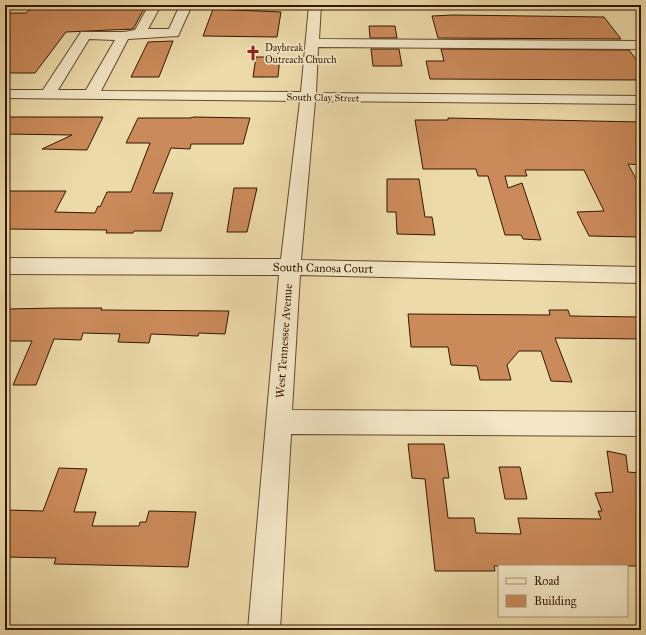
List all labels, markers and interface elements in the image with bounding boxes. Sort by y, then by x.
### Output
place label: Daybreak Outreach Church [265,42,337,66]
church icon: Daybreak Outreach Church [244,44,262,62]
street label: South Clay Street [287,91,360,105]
street label: South Canosa Court [273,260,374,276]
street label: West Tennessee Avenue [273,283,295,399]
legend [498,565,628,617]
text: Road [534,574,560,588]
text: Building [534,594,577,609]

